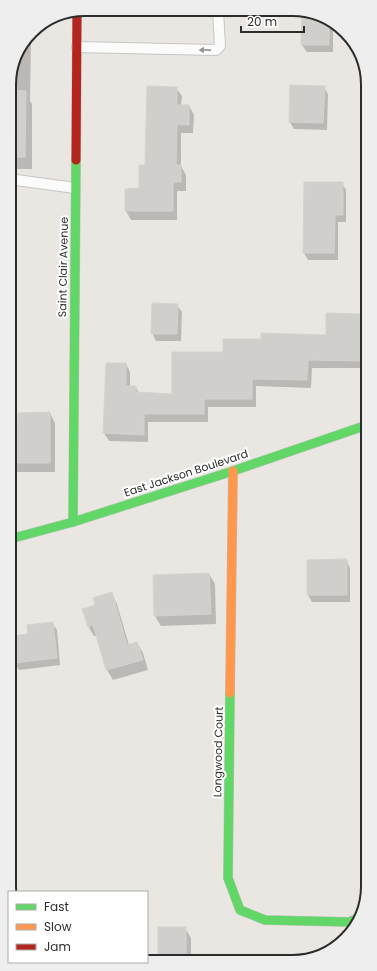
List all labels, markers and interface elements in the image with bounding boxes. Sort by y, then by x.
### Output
scale bar [241,8,304,34]
text: 20 m [247,13,277,30]
one-way arrow [198,47,211,53]
street label: Saint Clair Avenue [54,217,72,317]
street label: East Jackson Boulevard [122,445,250,501]
street label: Longwood Court [209,707,227,797]
legend [8,891,148,963]
text: Fast [44,898,69,915]
text: Slow [44,918,72,935]
text: Jam [44,938,71,955]

